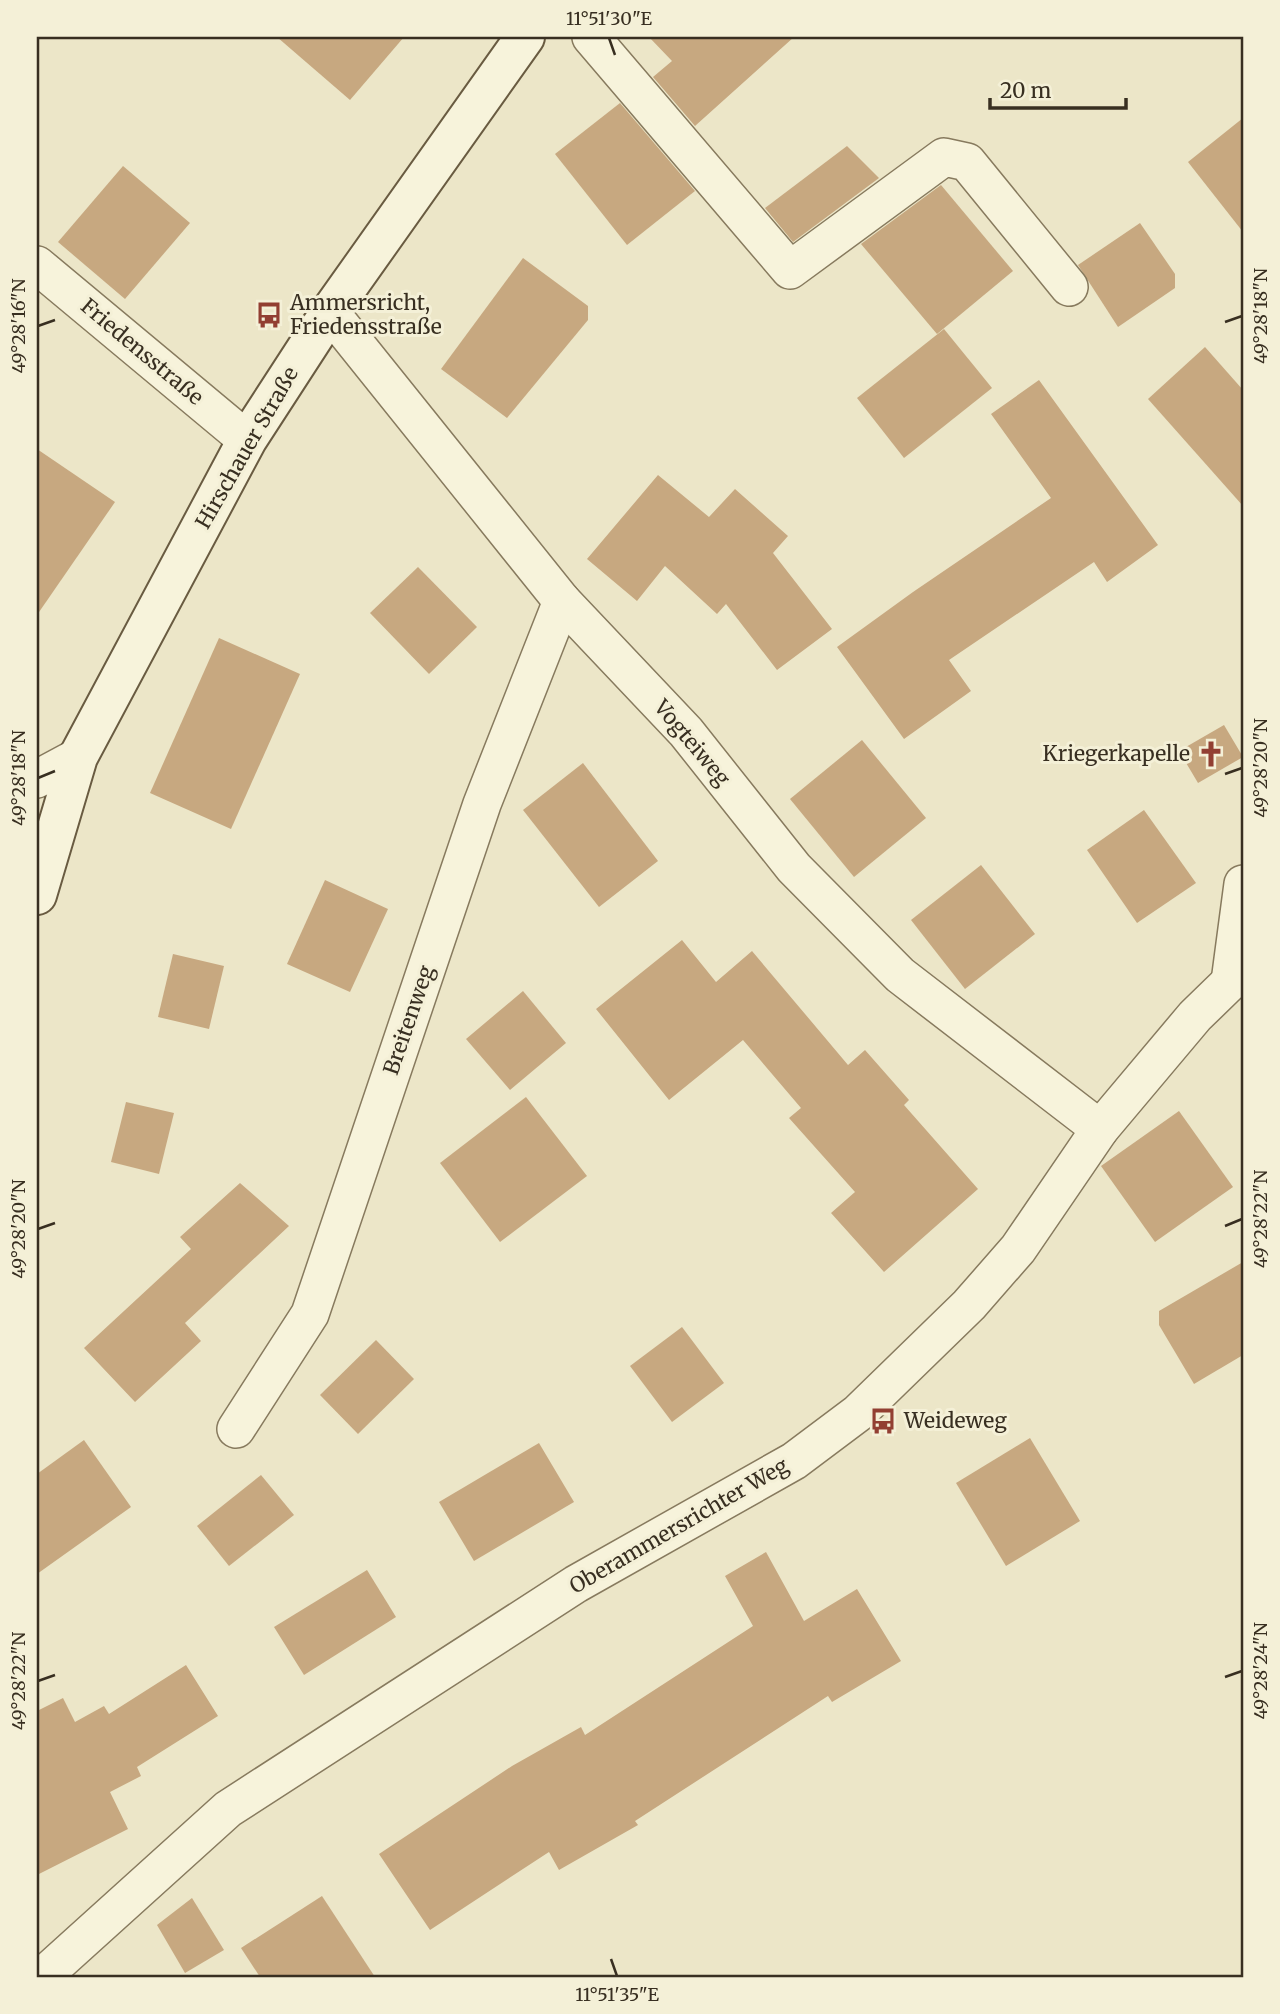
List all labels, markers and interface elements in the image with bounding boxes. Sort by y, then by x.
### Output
text: 11°51'30"E [566,7,653,30]
scale bar [990,66,1126,110]
text: 20 m [1000,77,1052,104]
text: 49°28'18"N [1249,268,1272,364]
text: 49°28'16"N [7,278,30,373]
place label: Ammersricht, Friedensstraße [289,289,442,340]
street label: Friedensstraße [76,292,209,411]
bus stop icon: Ammersricht, Friedensstraße [254,300,284,330]
street label: Hirschauer Straße [189,362,304,534]
street label: Vogteiweg [648,693,737,792]
text: 49°28'20"N [1249,718,1272,818]
text: 49°28'18"N [7,730,30,826]
church icon: Kriegerkapelle [1196,739,1226,769]
place label: Kriegerkapelle [1043,740,1190,767]
street label: Breitenweg [377,961,440,1078]
text: 49°28'22"N [1249,1170,1272,1268]
text: 49°28'20"N [7,1179,30,1279]
bus stop icon: Weideweg [868,1406,898,1436]
place label: Weideweg [903,1407,1007,1434]
street label: Oberammersrichter Weg [564,1452,793,1599]
text: 49°28'24"N [1249,1622,1272,1720]
text: 49°28'22"N [7,1632,30,1730]
text: 11°51'35"E [575,1983,659,2006]

